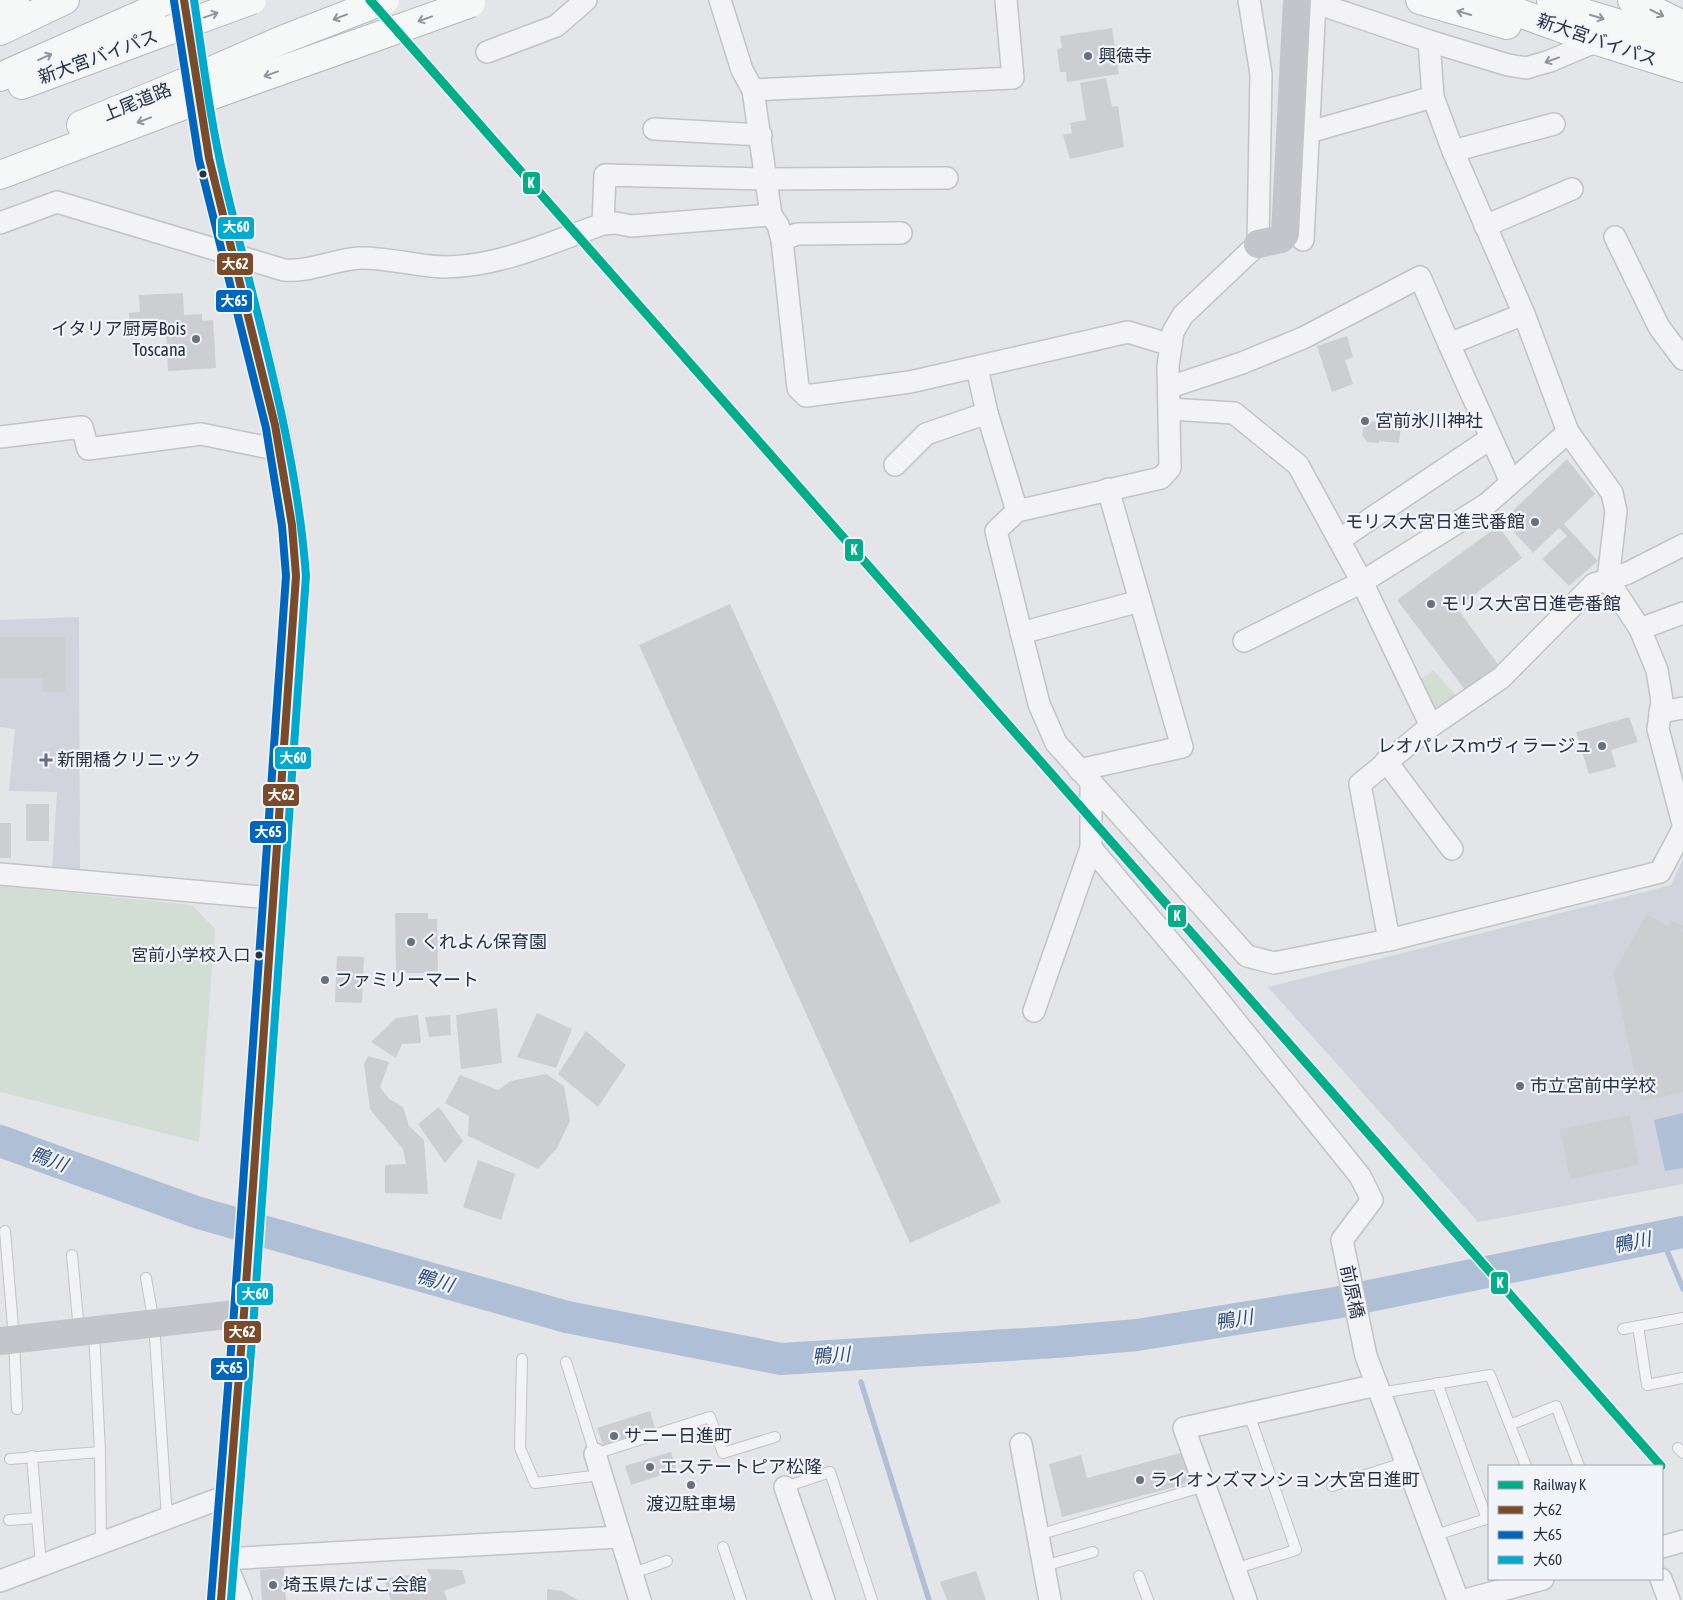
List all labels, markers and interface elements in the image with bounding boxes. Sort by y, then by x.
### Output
one-way arrow [1456,7,1472,17]
one-way arrow [1649,8,1664,18]
street label: 新大宮バイパス [1534,9,1660,70]
one-way arrow [203,10,218,19]
one-way arrow [1589,12,1605,22]
one-way arrow [332,13,348,22]
one-way arrow [417,15,433,24]
street label: 新大宮バイパス [35,25,160,88]
place label: 興徳寺 [1098,45,1152,66]
marker: 興徳寺 [1082,50,1094,62]
one-way arrow [37,52,52,61]
one-way arrow [1545,56,1560,65]
one-way arrow [264,70,280,79]
street label: 上尾道路 [100,78,174,125]
one-way arrow [137,116,152,125]
unlabelled marker [198,169,208,179]
line badge: K [522,171,541,195]
text: K [528,175,535,191]
line badge: 大60 [217,216,255,240]
text: 大60 [222,219,250,235]
line badge: 大62 [216,252,254,276]
text: 大62 [221,256,249,272]
line badge: 大65 [215,289,253,313]
text: 大65 [220,293,248,309]
place label: イタリア厨房Bois Toscana [51,318,186,360]
marker: イタリア厨房Bois Toscana [190,333,202,345]
place label: 宮前氷川神社 [1375,410,1483,431]
marker: 宮前氷川神社 [1359,415,1371,427]
place label: モリス大宮日進弐番館 [1345,511,1525,532]
marker: モリス大宮日進弐番館 [1529,516,1541,528]
line badge: K [844,538,864,562]
text: K [851,542,858,558]
place label: モリス大宮日進壱番館 [1441,593,1621,614]
marker: モリス大宮日進壱番館 [1425,598,1437,610]
place label: レオパレスｍヴィラージュ [1378,735,1592,756]
marker: レオパレスｍヴィラージュ [1596,740,1608,752]
line badge: 大60 [274,746,312,770]
place label: 新開橋クリニック [57,749,201,770]
text: 大60 [279,750,307,766]
marker: 新開橋クリニック [39,753,53,767]
line badge: 大62 [262,783,300,807]
text: 大62 [267,787,295,803]
line badge: 大65 [249,820,287,844]
text: 大65 [254,824,282,840]
line badge: K [1167,904,1187,928]
text: K [1174,908,1181,924]
place label: くれよん保育園 [421,931,547,952]
marker: くれよん保育園 [405,936,417,948]
place label: 宮前小学校入口 [131,945,250,965]
marker: 宮前小学校入口 [254,950,264,960]
place label: ファミリーマート [335,969,479,990]
marker: ファミリーマート [319,974,331,986]
place label: 市立宮前中学校 [1530,1075,1656,1096]
marker: 市立宮前中学校 [1514,1080,1526,1092]
water label: 鴨川 [27,1142,72,1177]
water label: 鴨川 [1611,1227,1655,1256]
street label: 前原橋 [1337,1263,1368,1320]
water label: 鴨川 [414,1264,458,1296]
line badge: K [1490,1271,1509,1295]
text: K [1497,1275,1504,1291]
line badge: 大60 [236,1282,274,1306]
text: 大60 [241,1286,269,1302]
water label: 鴨川 [1214,1305,1256,1333]
line badge: 大62 [223,1320,262,1344]
text: 大62 [228,1324,256,1340]
water label: 鴨川 [811,1343,853,1367]
line badge: 大65 [210,1357,248,1381]
text: 大65 [215,1360,243,1376]
place label: サニー日進町 [624,1425,732,1446]
marker: サニー日進町 [608,1430,620,1442]
place label: エステートピア松隆 [660,1456,822,1477]
marker: エステートピア松隆 [644,1461,656,1473]
legend [1488,1465,1663,1580]
place label: ライオンズマンション大宮日進町 [1150,1469,1420,1490]
marker: ライオンズマンション大宮日進町 [1134,1474,1146,1486]
text: Railway K [1533,1476,1587,1493]
marker: 渡辺駐車場 [685,1479,697,1491]
place label: 渡辺駐車場 [646,1493,736,1514]
text: 大62 [1533,1501,1562,1518]
text: 大65 [1533,1526,1562,1543]
text: 大60 [1533,1551,1562,1568]
place label: 埼玉県たばこ会館 [283,1574,427,1595]
marker: 埼玉県たばこ会館 [267,1579,279,1591]

